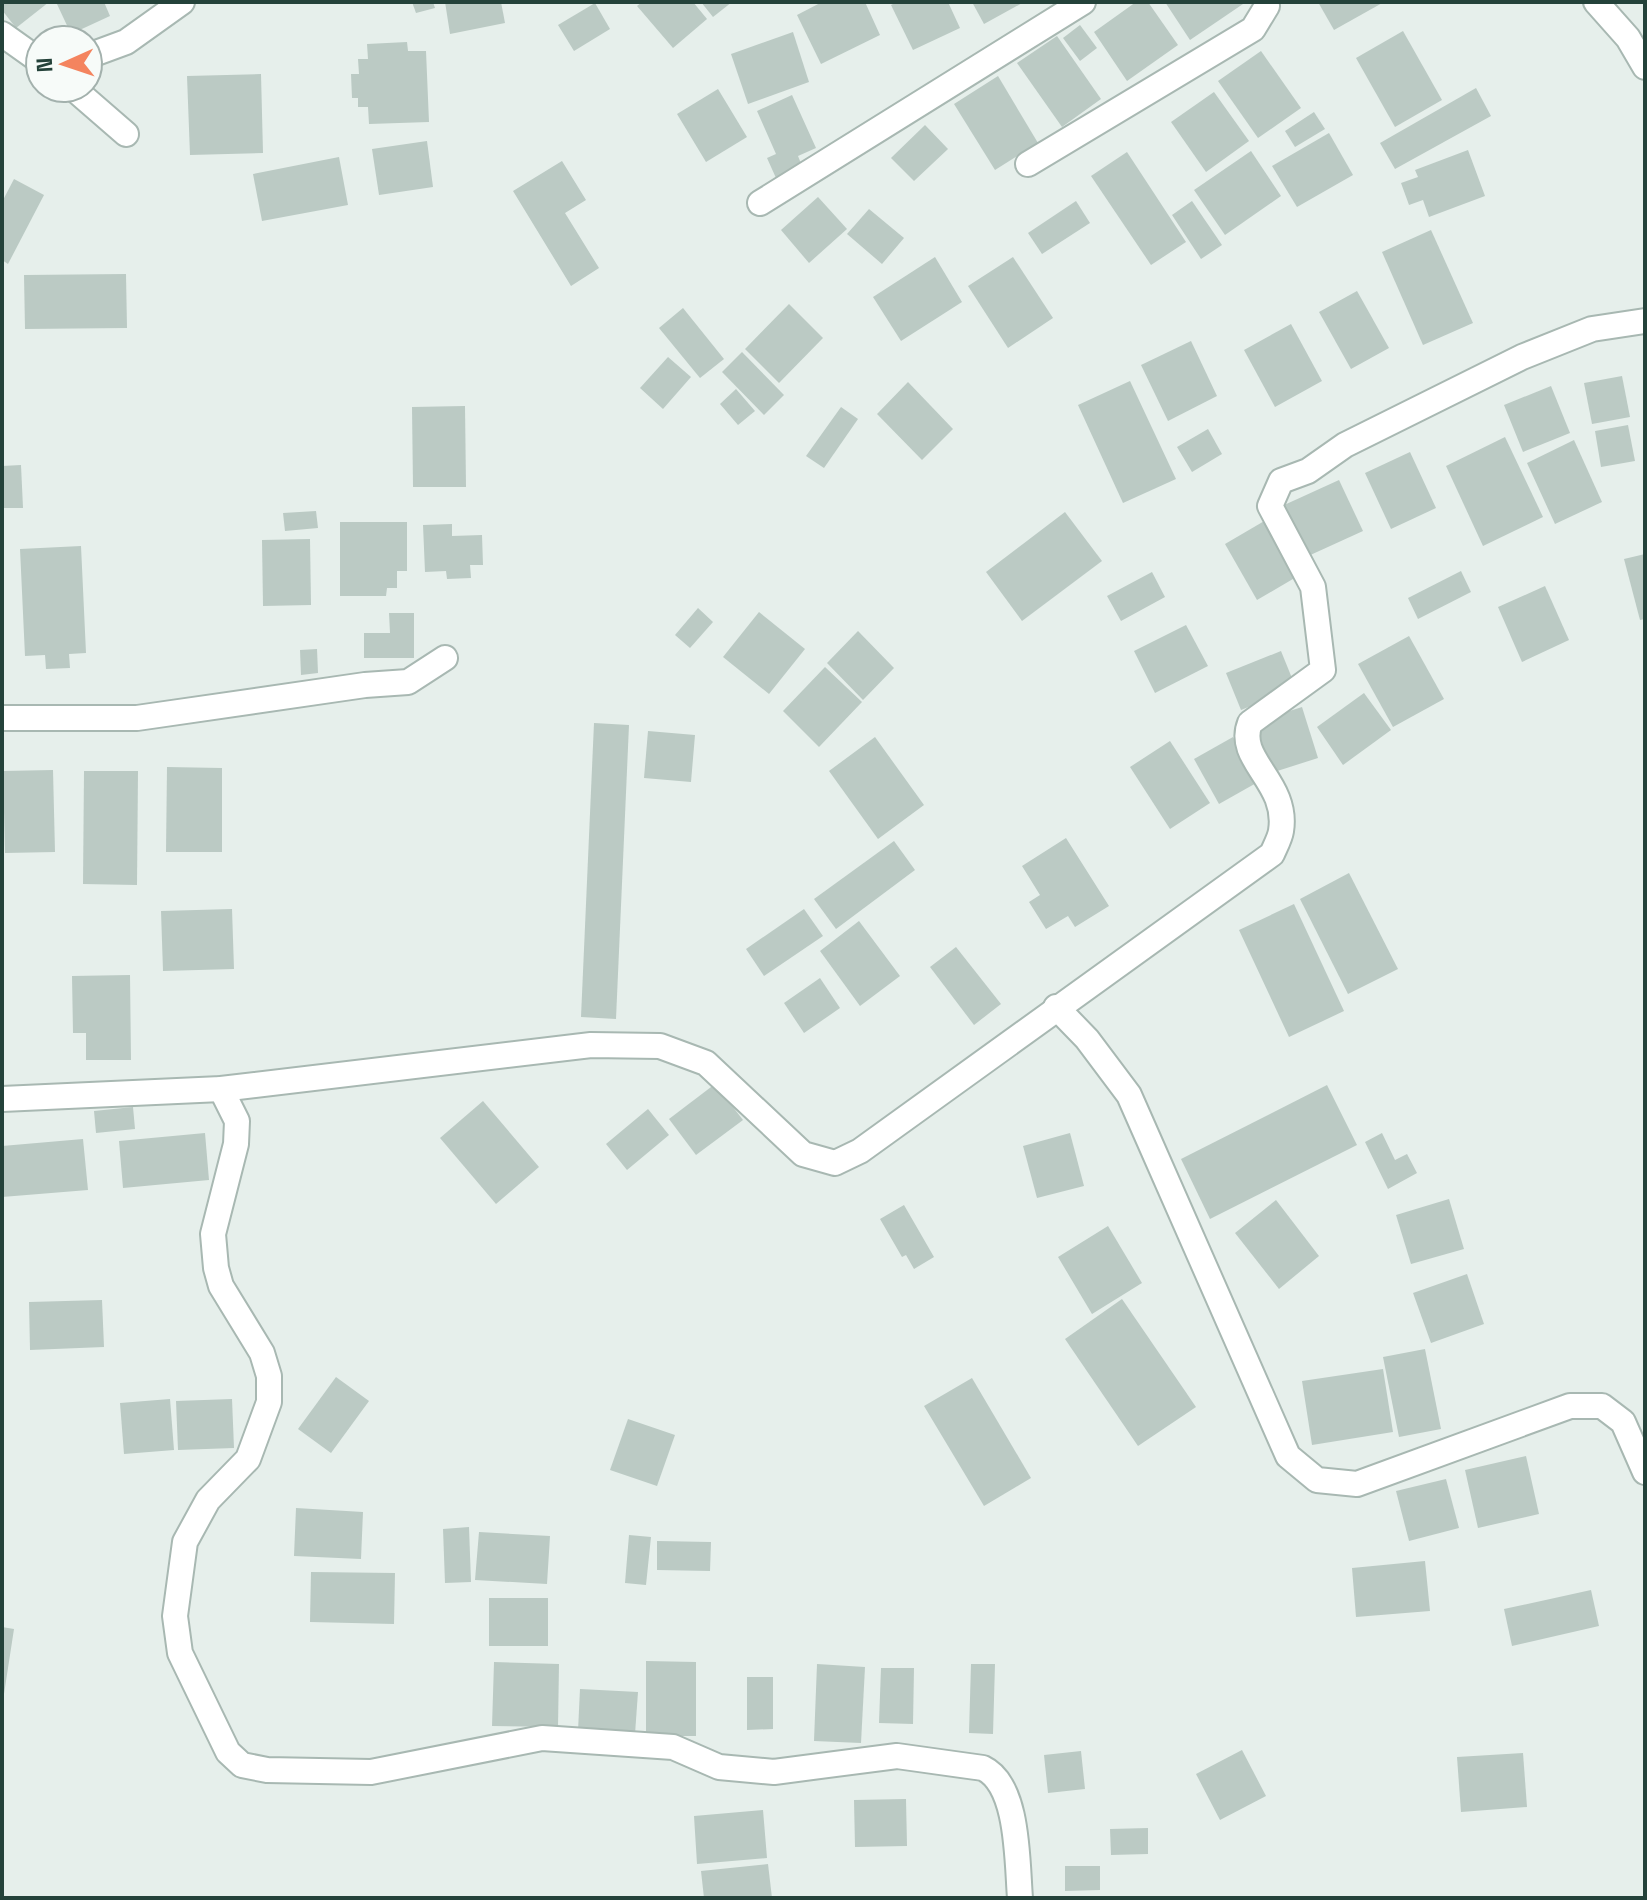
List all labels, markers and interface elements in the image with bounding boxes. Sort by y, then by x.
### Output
north arrow [24,24,104,104]
text: N [30,57,58,73]

